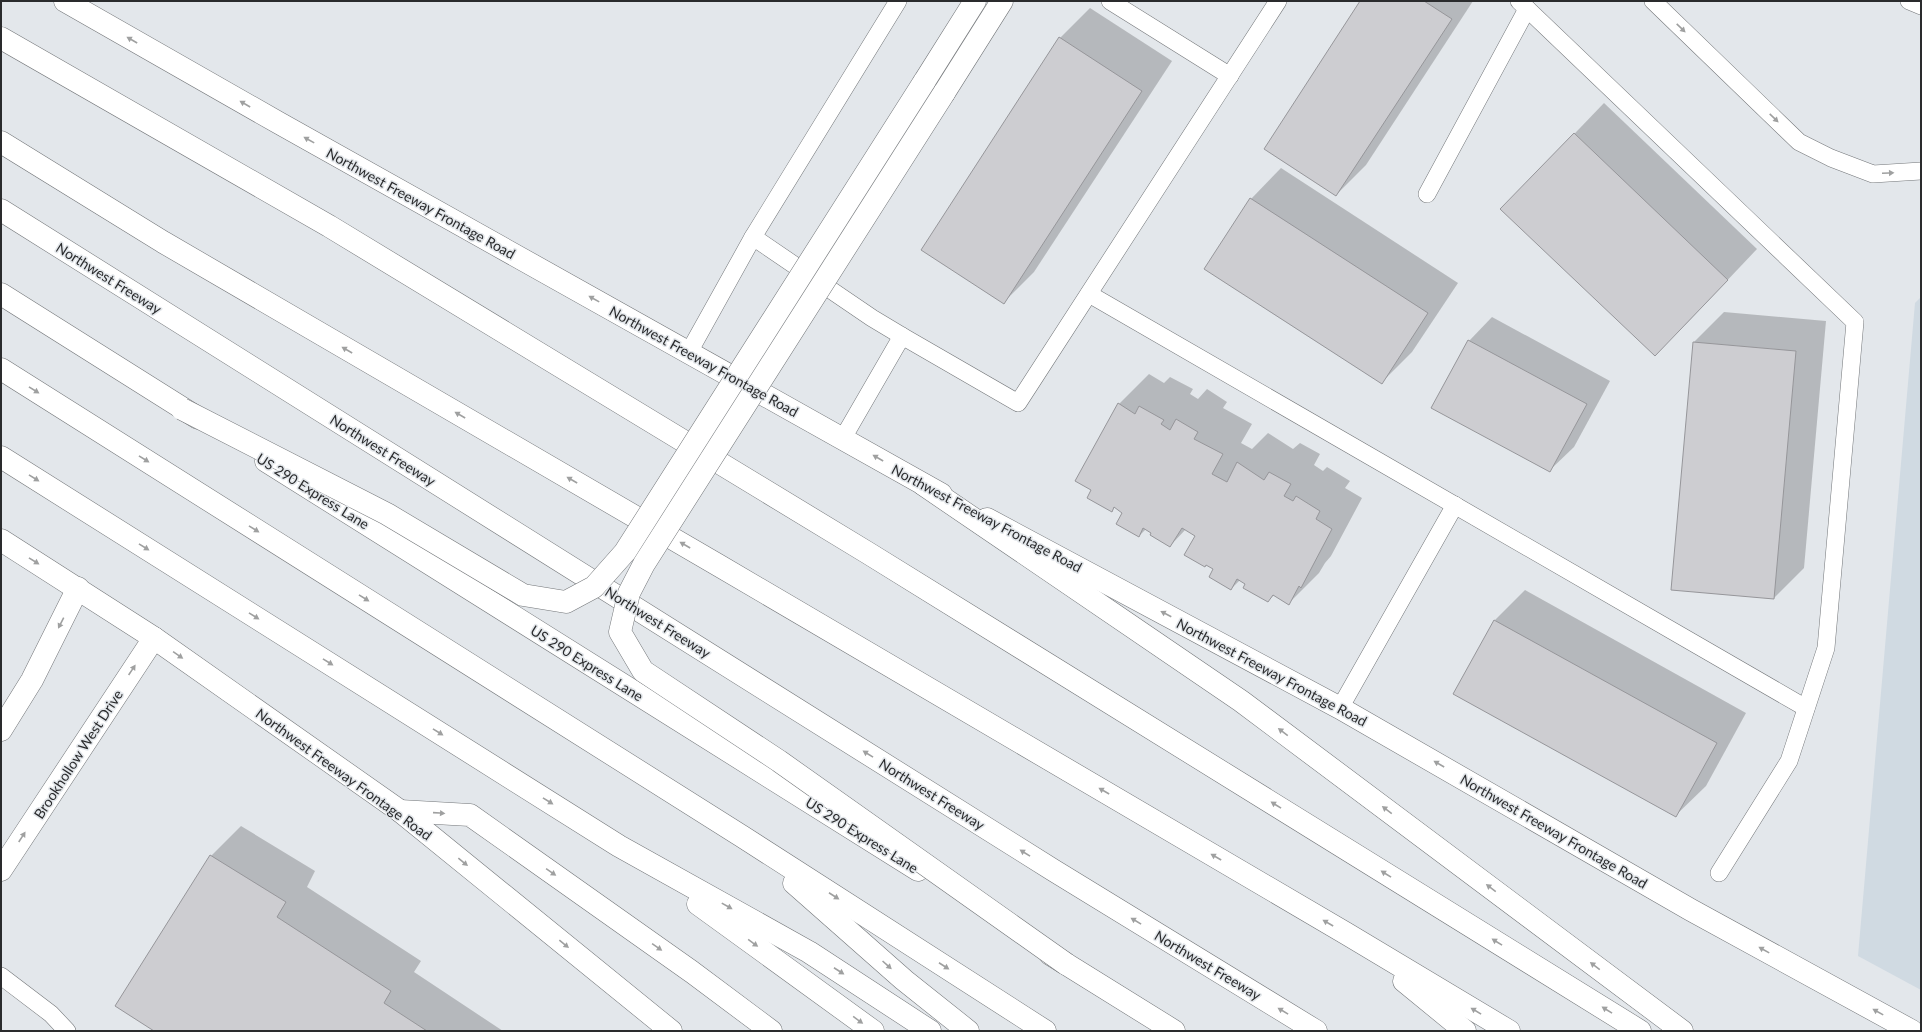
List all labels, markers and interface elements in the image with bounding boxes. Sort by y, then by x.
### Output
one-way arrow [1676,23,1686,33]
one-way arrow [126,36,138,43]
one-way arrow [239,100,251,107]
one-way arrow [1769,114,1779,123]
one-way arrow [303,137,315,143]
street label: Northwest Freeway Frontage Road [324,144,518,262]
one-way arrow [1882,170,1894,177]
street label: Northwest Freeway [53,239,165,318]
one-way arrow [588,296,600,302]
street label: Northwest Freeway Frontage Road [607,302,801,420]
one-way arrow [341,346,353,353]
one-way arrow [29,386,39,394]
street label: Northwest Freeway [327,411,439,490]
one-way arrow [454,411,466,418]
street label: US 290 Express Lane [254,449,372,533]
one-way arrow [872,455,884,462]
one-way arrow [138,456,150,463]
street label: Northwest Freeway Frontage Road [889,460,1085,576]
one-way arrow [29,474,39,482]
one-way arrow [566,477,578,484]
one-way arrow [248,525,260,532]
one-way arrow [679,542,691,549]
one-way arrow [139,543,149,551]
one-way arrow [28,557,40,564]
street label: Northwest Freeway [602,583,714,662]
one-way arrow [359,594,369,602]
one-way arrow [1160,611,1171,617]
one-way arrow [249,612,259,620]
street label: Northwest Freeway Frontage Road [1174,614,1370,730]
one-way arrow [57,618,64,629]
street label: US 290 Express Lane [528,621,646,705]
one-way arrow [173,650,183,658]
one-way arrow [322,659,334,666]
one-way arrow [129,665,136,676]
street label: Brookhollow West Drive [30,686,126,822]
street label: Northwest Freeway Frontage Road [253,704,435,844]
one-way arrow [433,728,443,736]
one-way arrow [1277,728,1288,736]
one-way arrow [862,750,874,757]
street label: Northwest Freeway [876,755,988,834]
one-way arrow [1433,761,1445,768]
street label: Northwest Freeway Frontage Road [1457,770,1651,892]
one-way arrow [1099,787,1109,795]
street label: US 290 Express Lane [803,793,921,877]
one-way arrow [542,798,554,805]
one-way arrow [1271,801,1281,809]
one-way arrow [1381,806,1392,814]
one-way arrow [433,810,445,817]
one-way arrow [19,831,26,843]
one-way arrow [1019,849,1031,856]
one-way arrow [1210,853,1222,860]
one-way arrow [458,858,468,866]
one-way arrow [546,868,556,876]
one-way arrow [1380,870,1392,877]
one-way arrow [1485,884,1496,892]
one-way arrow [829,892,840,899]
one-way arrow [721,903,733,909]
one-way arrow [1130,917,1142,924]
one-way arrow [1322,919,1334,926]
street label: Northwest Freeway [1152,927,1265,1004]
one-way arrow [1492,938,1502,946]
one-way arrow [747,939,758,948]
one-way arrow [558,940,569,949]
one-way arrow [652,943,662,951]
one-way arrow [1758,946,1769,953]
one-way arrow [882,960,892,969]
one-way arrow [939,962,949,970]
one-way arrow [1589,962,1600,970]
one-way arrow [833,968,845,975]
one-way arrow [1277,1007,1289,1014]
one-way arrow [1601,1007,1613,1014]
one-way arrow [1470,1008,1481,1015]
one-way arrow [1872,1009,1883,1016]
one-way arrow [852,1016,863,1024]

